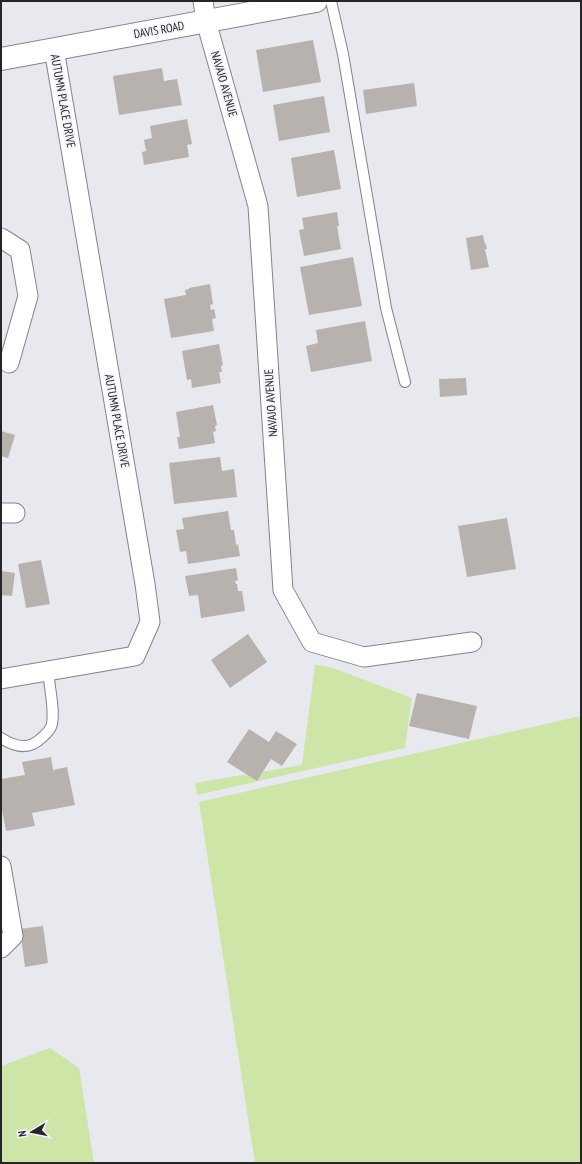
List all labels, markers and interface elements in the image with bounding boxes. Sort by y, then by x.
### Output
street label: DAVIS ROAD [132,18,185,41]
street label: NAVAJO AVENUE [208,49,241,119]
street label: AUTUMN PLACE DRIVE [48,53,79,149]
street label: NAVAJO AVENUE [261,369,280,437]
street label: AUTUMN PLACE DRIVE [102,373,133,469]
north arrow [12,1112,52,1152]
text: N [15,1130,30,1138]

